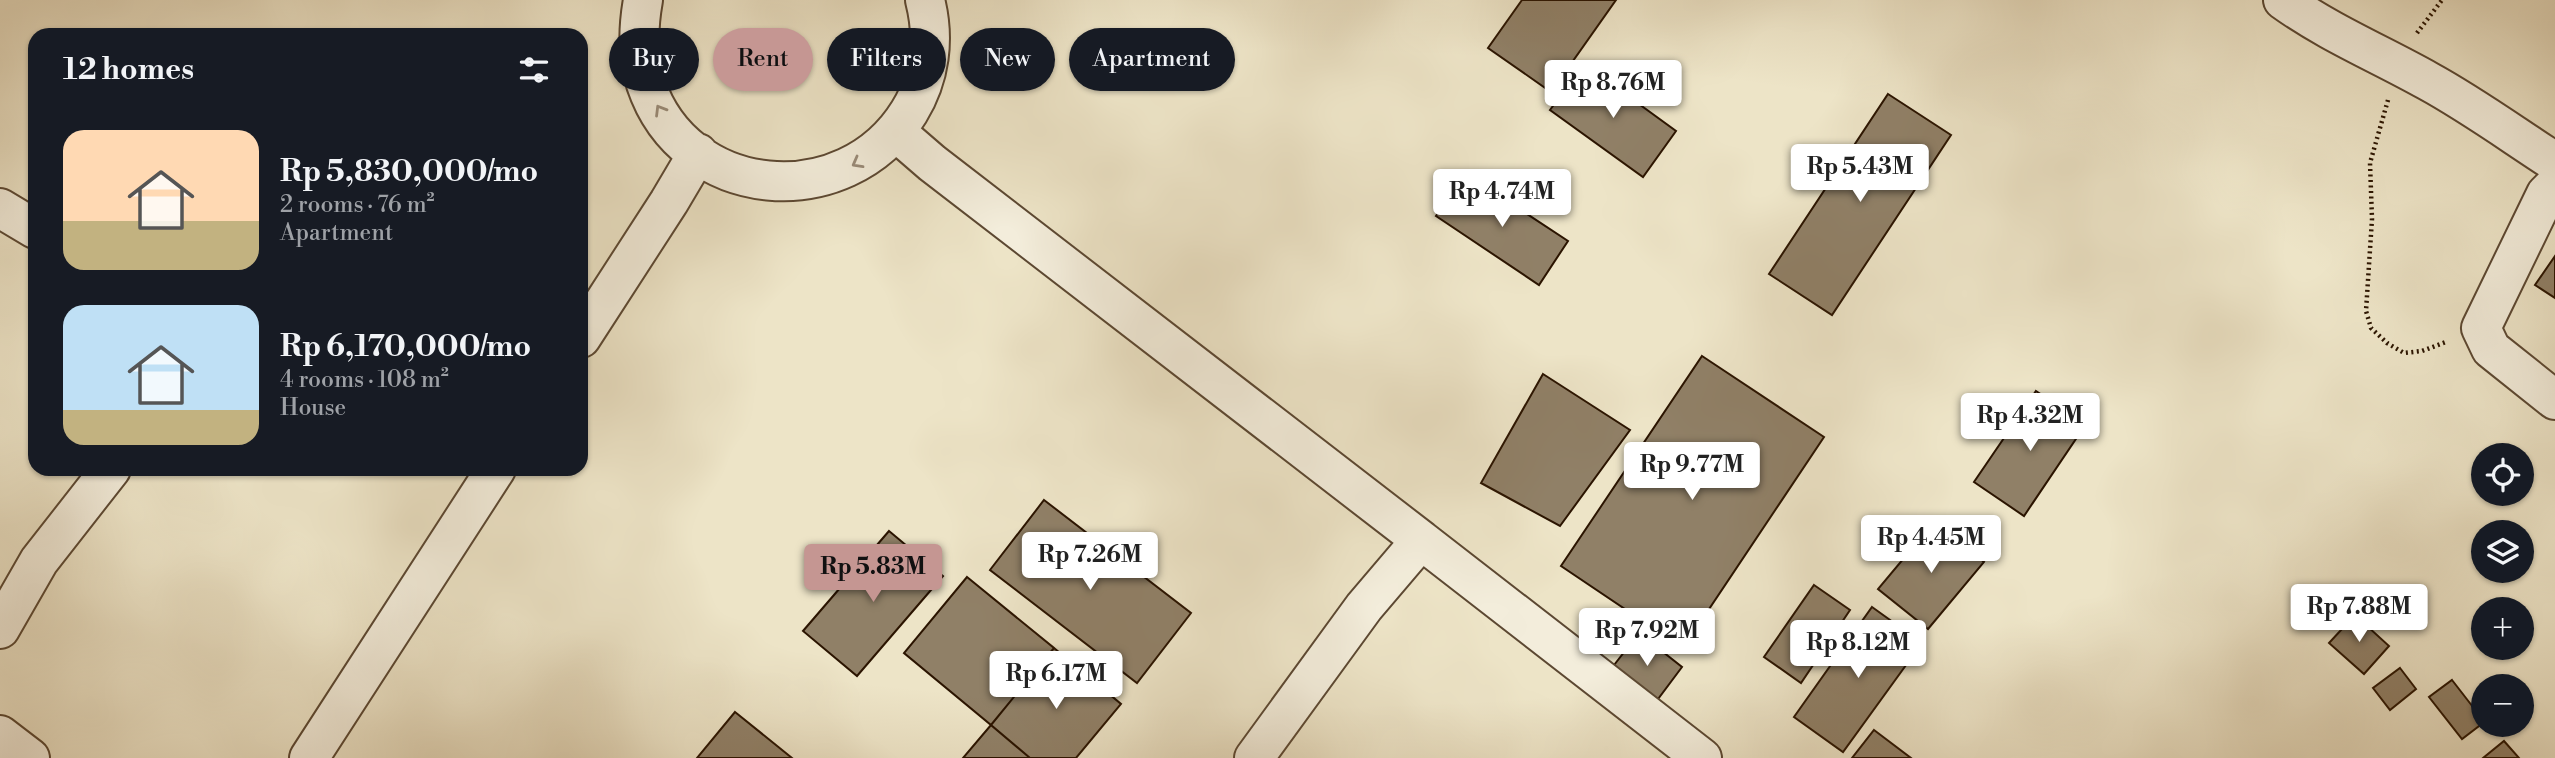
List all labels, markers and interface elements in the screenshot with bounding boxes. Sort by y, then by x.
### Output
chip: Buy [609,28,699,91]
chip: Rent [713,28,813,91]
chip: Filters [827,28,946,91]
chip: New [960,28,1055,91]
chip: Apartment [1069,28,1235,91]
text: 12 homes [63,51,194,89]
icon: filters [515,51,553,89]
pin: Rp 8.76M [1541,60,1685,120]
text: Rp 8.76M [1561,69,1665,97]
one-way arrow [655,104,668,117]
pin: Rp 5.43M [1788,144,1932,204]
text: Rp 5,830,000/mo [280,153,538,191]
text: Rp 5.43M [1807,153,1913,181]
one-way arrow [851,154,864,168]
icon: home [119,158,203,242]
pin: Rp 4.74M [1430,170,1574,229]
text: Rp 4.74M [1449,178,1555,206]
text: 2 rooms · 76 m² [280,191,435,219]
text: Apartment [280,219,393,247]
text: Rp 6,170,000/mo [280,328,531,366]
icon: home [119,333,203,417]
text: 4 rooms · 108 m² [280,366,449,394]
pin: Rp 4.32M [1958,393,2102,453]
text: House [280,394,346,422]
text: Rp 4.32M [1977,402,2083,430]
pin: Rp 9.77M [1620,442,1764,502]
map controls [2471,443,2534,737]
button: locate [2471,443,2534,506]
text: Rp 9.77M [1640,451,1744,479]
pin: Rp 4.45M [1859,516,2003,575]
button: layers [2471,520,2534,583]
text: Rp 4.45M [1877,524,1985,552]
pin: Rp 7.26M [1018,532,1162,592]
text: Rp 7.26M [1038,541,1142,569]
pin: Rp 5.83M [801,544,945,604]
text: Rp 5.83M [820,553,926,581]
pin: Rp 7.88M [2287,584,2431,644]
text: Rp 7.88M [2307,593,2411,621]
button: + [2471,597,2534,660]
pin: Rp 7.92M [1575,608,1719,668]
text: Rp 7.92M [1595,617,1699,645]
pin: Rp 8.12M [1786,620,1930,680]
text: Rp 8.12M [1806,629,1910,657]
pin: Rp 6.17M [984,652,1128,711]
text: Rp 6.17M [1006,660,1106,688]
button: − [2471,674,2534,737]

